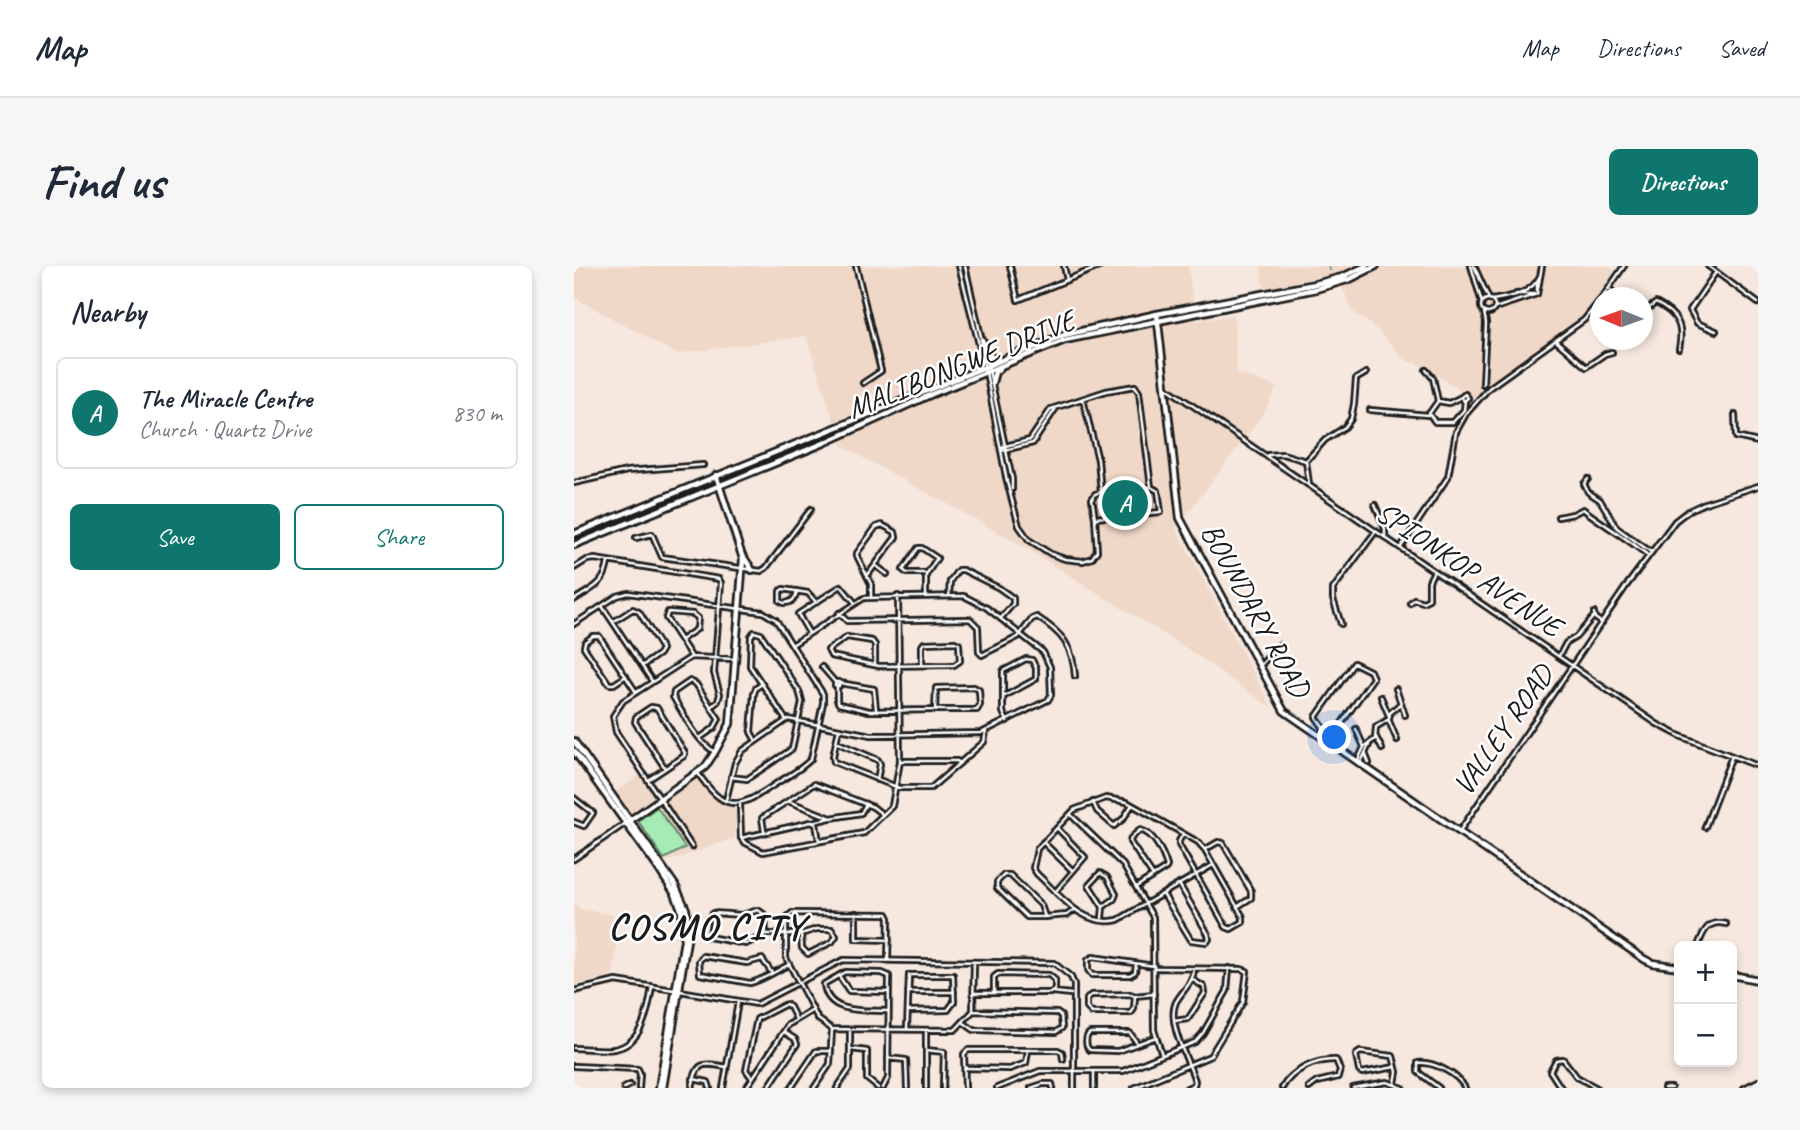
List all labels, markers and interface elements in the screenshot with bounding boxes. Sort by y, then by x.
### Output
text: Map [35,27,86,69]
text: Map [1522,33,1559,63]
text: Directions [1597,33,1680,63]
text: Saved [1718,33,1765,63]
button: Directions [1609,149,1758,215]
text: Find us [42,151,164,213]
north arrow [1590,287,1653,350]
text: Nearby [70,293,146,331]
street label: MALIBONGWE DRIVE [842,300,1084,427]
text: The Miracle Centre [139,382,312,415]
text: A [89,399,101,428]
text: 830 m [453,399,502,428]
text: Church · Quartz Drive [139,415,311,444]
pin: A [1102,477,1148,529]
street label: SPIONKOP AVENUE [1369,493,1573,647]
button: Save [70,504,280,570]
button: Share [294,504,504,570]
street label: BOUNDARY ROAD [1193,516,1321,706]
street label: VALLEY ROAD [1444,655,1563,802]
your location [1317,720,1351,754]
district label: COSMO CITY [608,903,811,950]
map controls [1674,941,1737,1067]
button: + [1674,941,1737,1004]
button: − [1674,1004,1737,1067]

